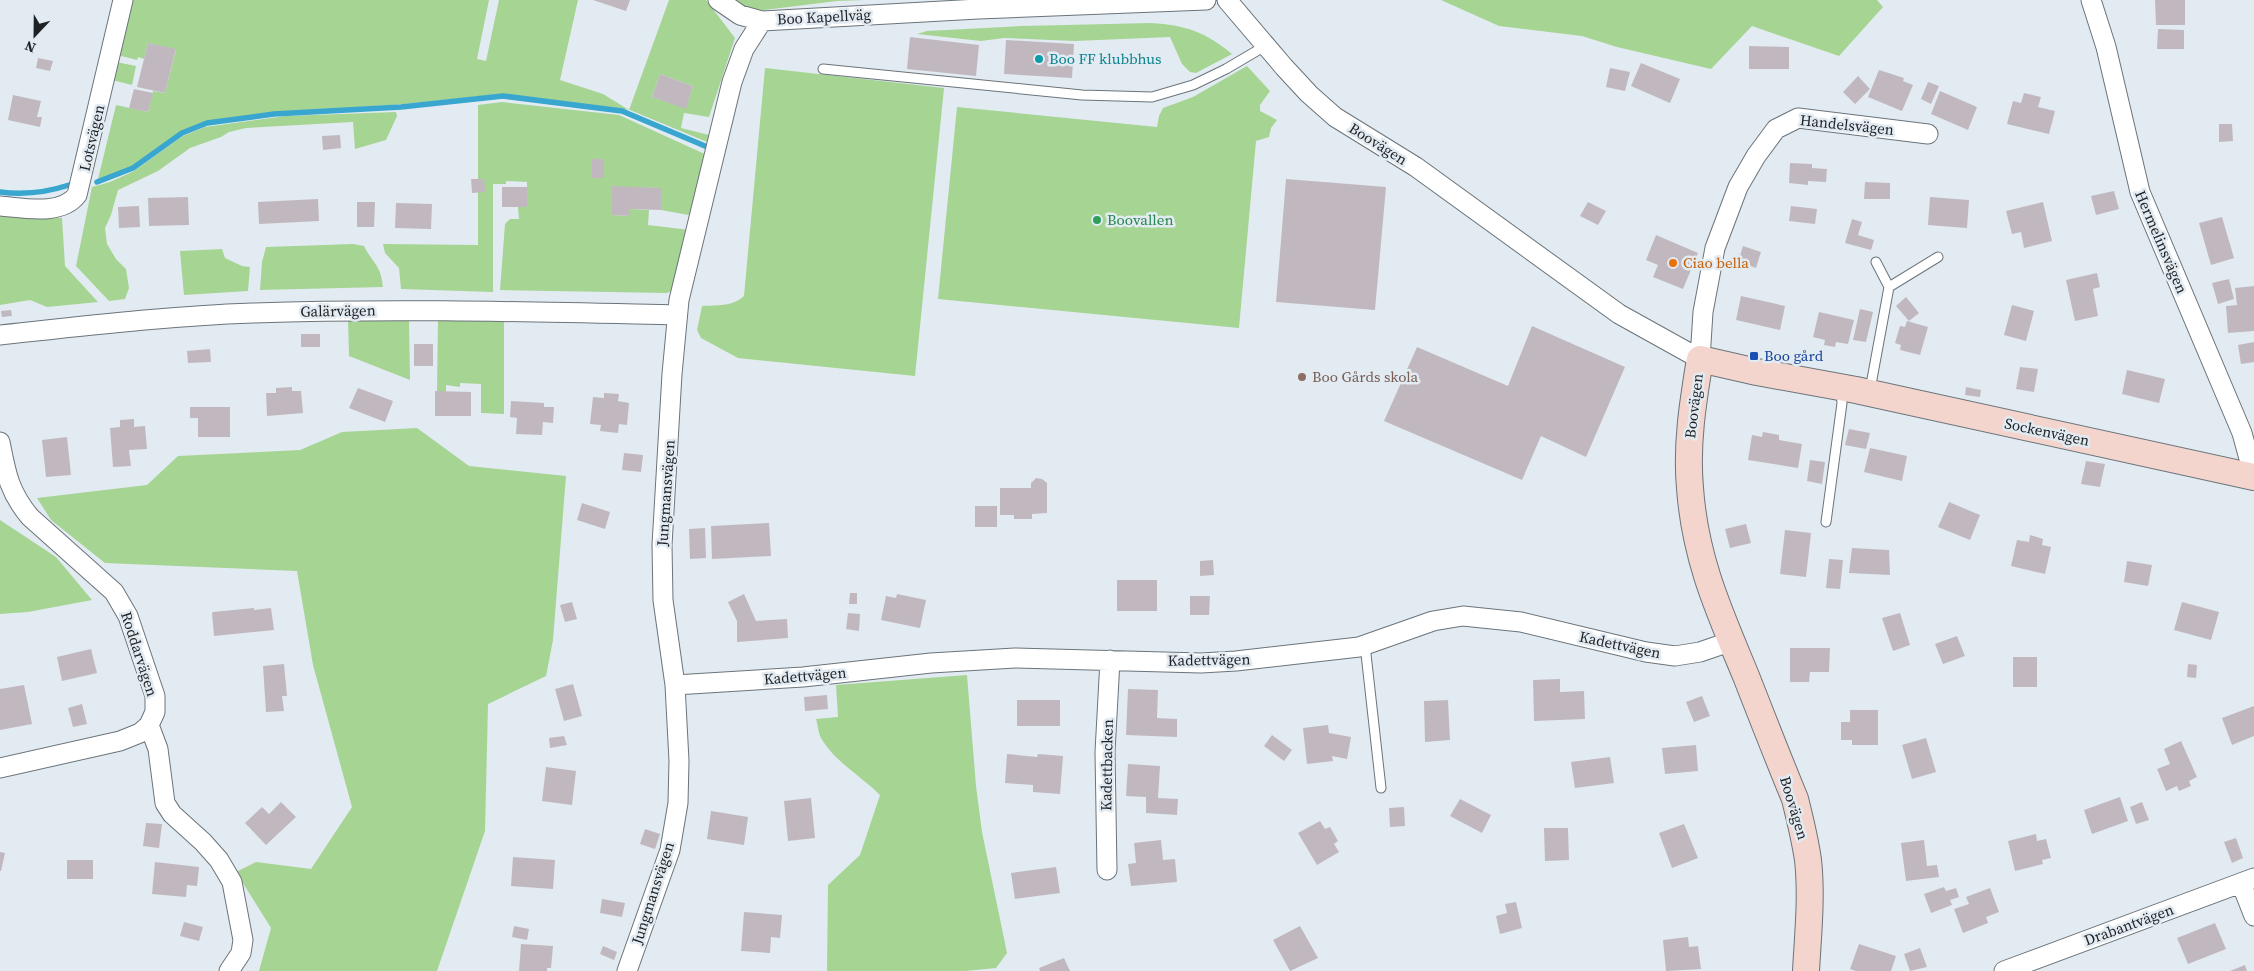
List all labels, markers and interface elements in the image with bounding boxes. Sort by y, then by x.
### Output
street label: Boo Kapellväg [776,4,872,29]
north arrow [10,10,60,60]
text: N [22,36,39,58]
place label: Boo FF klubbhus [1049,48,1162,69]
marker: Boo FF klubbhus [1033,53,1045,65]
street label: Lotsvägen [74,103,109,173]
street label: Handelsvägen [1799,109,1895,140]
street label: Boovägen [1345,117,1411,170]
street label: Hermelinsvägen [2130,187,2193,297]
place label: Boovallen [1107,209,1174,230]
marker: Boovallen [1091,214,1103,226]
place label: Ciao bella [1683,252,1749,273]
marker: Ciao bella [1667,257,1679,269]
street label: Galärvägen [300,299,376,322]
place label: Boo gård [1764,345,1824,366]
marker: Boo gård [1748,350,1760,362]
place label: Boo Gårds skola [1312,366,1419,387]
marker: Boo Gårds skola [1296,371,1308,383]
street label: Boovägen [1679,372,1708,440]
street label: Sockenvägen [2003,412,2092,451]
street label: Jungmansvägen [651,439,680,548]
street label: Roddarvägen [116,609,163,699]
street label: Kadettvägen [1577,626,1663,663]
street label: Kadettvägen [1167,648,1251,671]
street label: Kadettvägen [763,661,847,690]
street label: Kadettbacken [1095,719,1118,811]
street label: Boovägen [1775,774,1814,842]
street label: Jungmansvägen [626,839,679,948]
street label: Drabantvägen [2081,899,2177,950]

